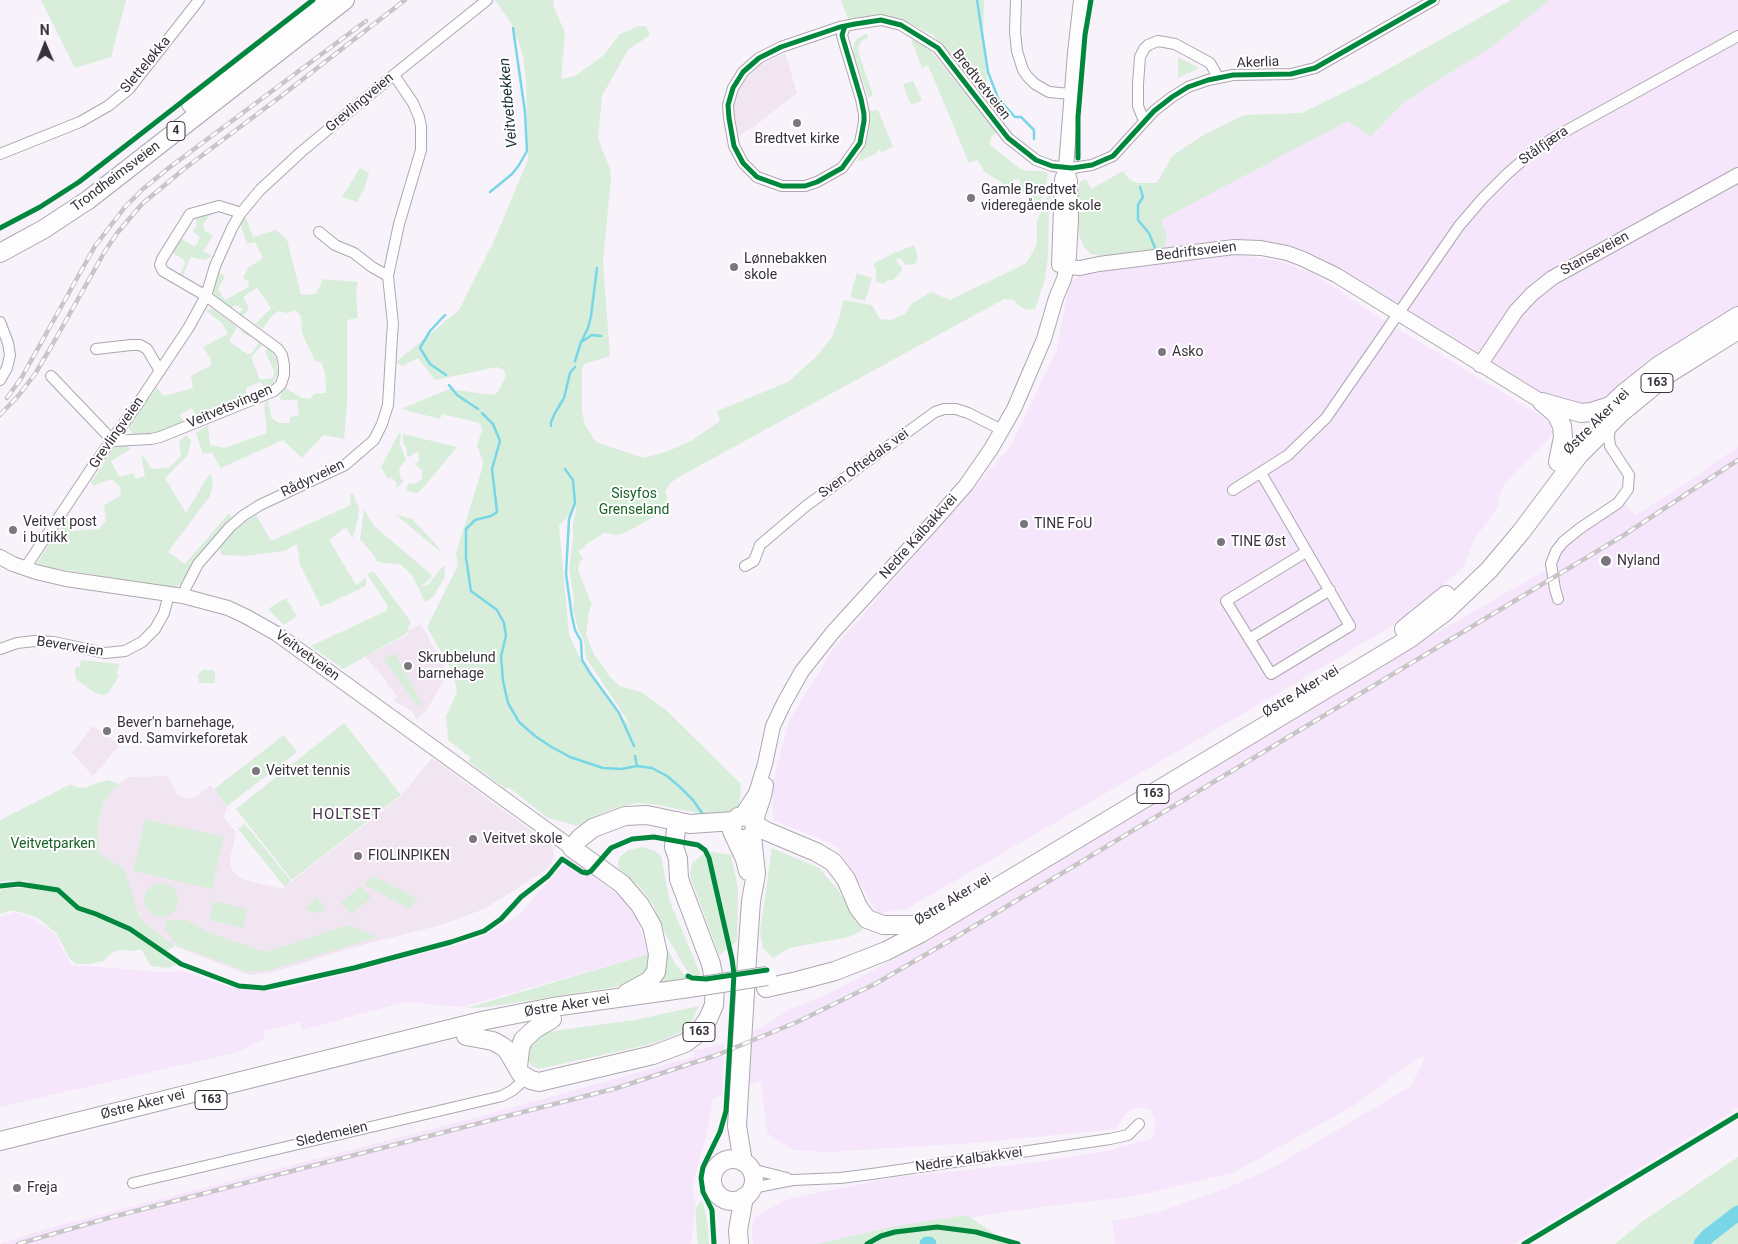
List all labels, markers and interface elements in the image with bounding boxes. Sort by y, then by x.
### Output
north arrow [20,20,70,70]
text: N [40,22,50,38]
street label: Sletteløkka [117,33,175,97]
street label: Bredtvetveien [948,46,1014,124]
street label: Akerlia [1236,54,1280,72]
water label: Veitvetbekken [496,57,522,149]
street label: Grevlingveien [323,70,397,136]
marker: Bredtvet kirke [791,117,803,129]
road number: 4 [167,122,185,140]
street label: Stålfjæra [1516,123,1572,169]
place label: Bredtvet kirke [754,131,840,147]
street label: Trondheimsveien [68,138,164,216]
place label: Gamle Bredtvet videregående skole [981,182,1101,214]
marker: Gamle Bredtvet videregående skole [965,192,977,204]
street label: Stanseveien [1558,228,1632,280]
street label: Bedriftsveien [1155,239,1237,265]
place label: Lønnebakken skole [744,251,827,284]
marker: Lønnebakken skole [728,261,740,273]
place label: Asko [1172,344,1203,360]
marker: Asko [1156,346,1168,358]
road number: 163 [1641,373,1673,392]
street label: Veitvetsvingen [185,382,275,432]
street label: Østre Aker vei [1561,386,1633,458]
street label: Grevlingveien [86,394,148,472]
street label: Sven Oftedals vei [816,426,912,502]
street label: Rådyrveien [279,456,347,502]
park label: Sisyfos Grenseland [599,486,669,518]
street label: Nedre Kalbakkvei [877,491,961,583]
place label: Veitvet post i butikk [23,514,97,546]
place label: TINE FoU [1034,516,1092,532]
marker: TINE FoU [1018,518,1030,530]
marker: Veitvet post i butikk [7,524,19,536]
place label: TINE Øst [1231,534,1286,550]
marker: TINE Øst [1215,536,1227,548]
place label: Nyland [1617,553,1660,569]
marker: Nyland [1599,554,1613,568]
street label: Veitvetveien [272,627,342,685]
street label: Beverveien [35,633,105,661]
place label: Skrubbelund barnehage [418,650,496,682]
marker: Skrubbelund barnehage [402,660,414,672]
street label: Østre Aker vei [1260,663,1342,721]
place label: Bever'n barnehage, avd. Samvirkeforetak [117,715,248,748]
marker: Bever'n barnehage, avd. Samvirkeforetak [101,725,113,737]
place label: Veitvet tennis [266,763,350,779]
marker: Veitvet tennis [250,765,262,777]
road number: 163 [1137,784,1169,804]
district label: HOLTSET [311,806,383,824]
place label: Veitvet skole [483,831,562,847]
marker: Veitvet skole [467,833,479,845]
park label: Veitvetparken [10,836,96,852]
place label: FIOLINPIKEN [368,848,450,864]
marker: FIOLINPIKEN [352,850,364,862]
street label: Østre Aker vei [912,871,994,929]
street label: Østre Aker vei [523,991,611,1021]
road number: 163 [683,1022,715,1042]
street label: Østre Aker vei [99,1086,187,1124]
road number: 163 [195,1090,227,1110]
street label: Sledemeien [295,1119,369,1151]
street label: Nedre Kalbakkvei [914,1144,1024,1176]
place label: Freja [27,1180,58,1196]
marker: Freja [11,1182,23,1194]

